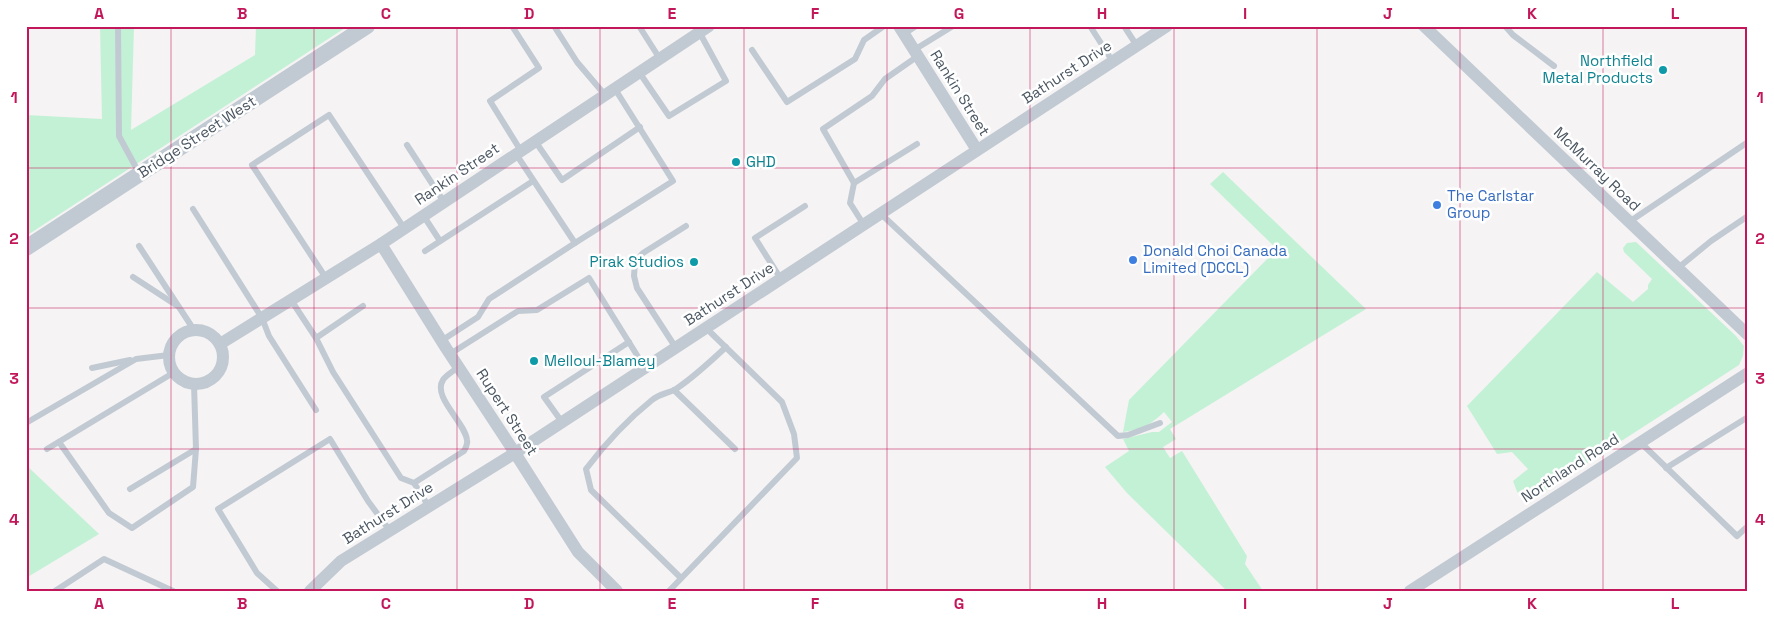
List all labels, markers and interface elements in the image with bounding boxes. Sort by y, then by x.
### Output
text: A [94,3,104,24]
text: B [237,3,247,24]
text: C [381,3,391,24]
text: D [524,3,534,24]
text: E [668,3,677,24]
text: F [811,3,820,24]
text: G [954,3,964,24]
text: H [1097,3,1107,24]
text: I [1243,3,1247,24]
text: J [1383,3,1393,24]
text: K [1527,3,1537,24]
text: L [1671,3,1680,24]
street label: Bathurst Drive [1018,35,1115,108]
street label: Rankin Street [926,46,994,139]
place label: Northfield Metal Products [1542,51,1653,87]
marker: Northfield Metal Products [1657,64,1669,76]
text: 1 [10,87,18,108]
text: 1 [1756,87,1764,108]
street label: Bridge Street West [134,91,260,182]
street label: McMurray Road [1550,122,1645,215]
street label: Rankin Street [411,138,503,209]
place label: GHD [746,152,776,171]
marker: GHD [730,156,742,168]
place label: The Carlstar Group [1447,186,1535,222]
marker: The Carlstar Group [1431,199,1443,211]
text: 2 [9,228,19,249]
text: 2 [1755,228,1765,249]
place label: Donald Choi Canada Limited (DCCL) [1143,241,1287,278]
place label: Pirak Studios [590,252,684,271]
marker: Donald Choi Canada Limited (DCCL) [1127,254,1139,266]
marker: Pirak Studios [688,256,700,268]
street label: Bathurst Drive [680,257,777,330]
place label: Melloul-Blamey [544,351,655,370]
marker: Melloul-Blamey [528,355,540,367]
street label: Rupert Street [472,365,543,459]
text: 3 [9,368,19,389]
text: 3 [1755,368,1765,389]
street label: Northland Road [1517,429,1622,506]
street label: Bathurst Drive [339,477,437,548]
text: 4 [9,509,19,530]
text: 4 [1755,509,1765,530]
text: A [94,593,104,614]
text: B [237,593,247,614]
text: C [381,593,391,614]
text: D [524,593,534,614]
text: E [668,593,677,614]
text: F [811,593,820,614]
text: G [954,593,964,614]
text: H [1097,593,1107,614]
text: I [1243,593,1247,614]
text: J [1383,593,1393,614]
text: K [1527,593,1537,614]
text: L [1671,593,1680,614]

